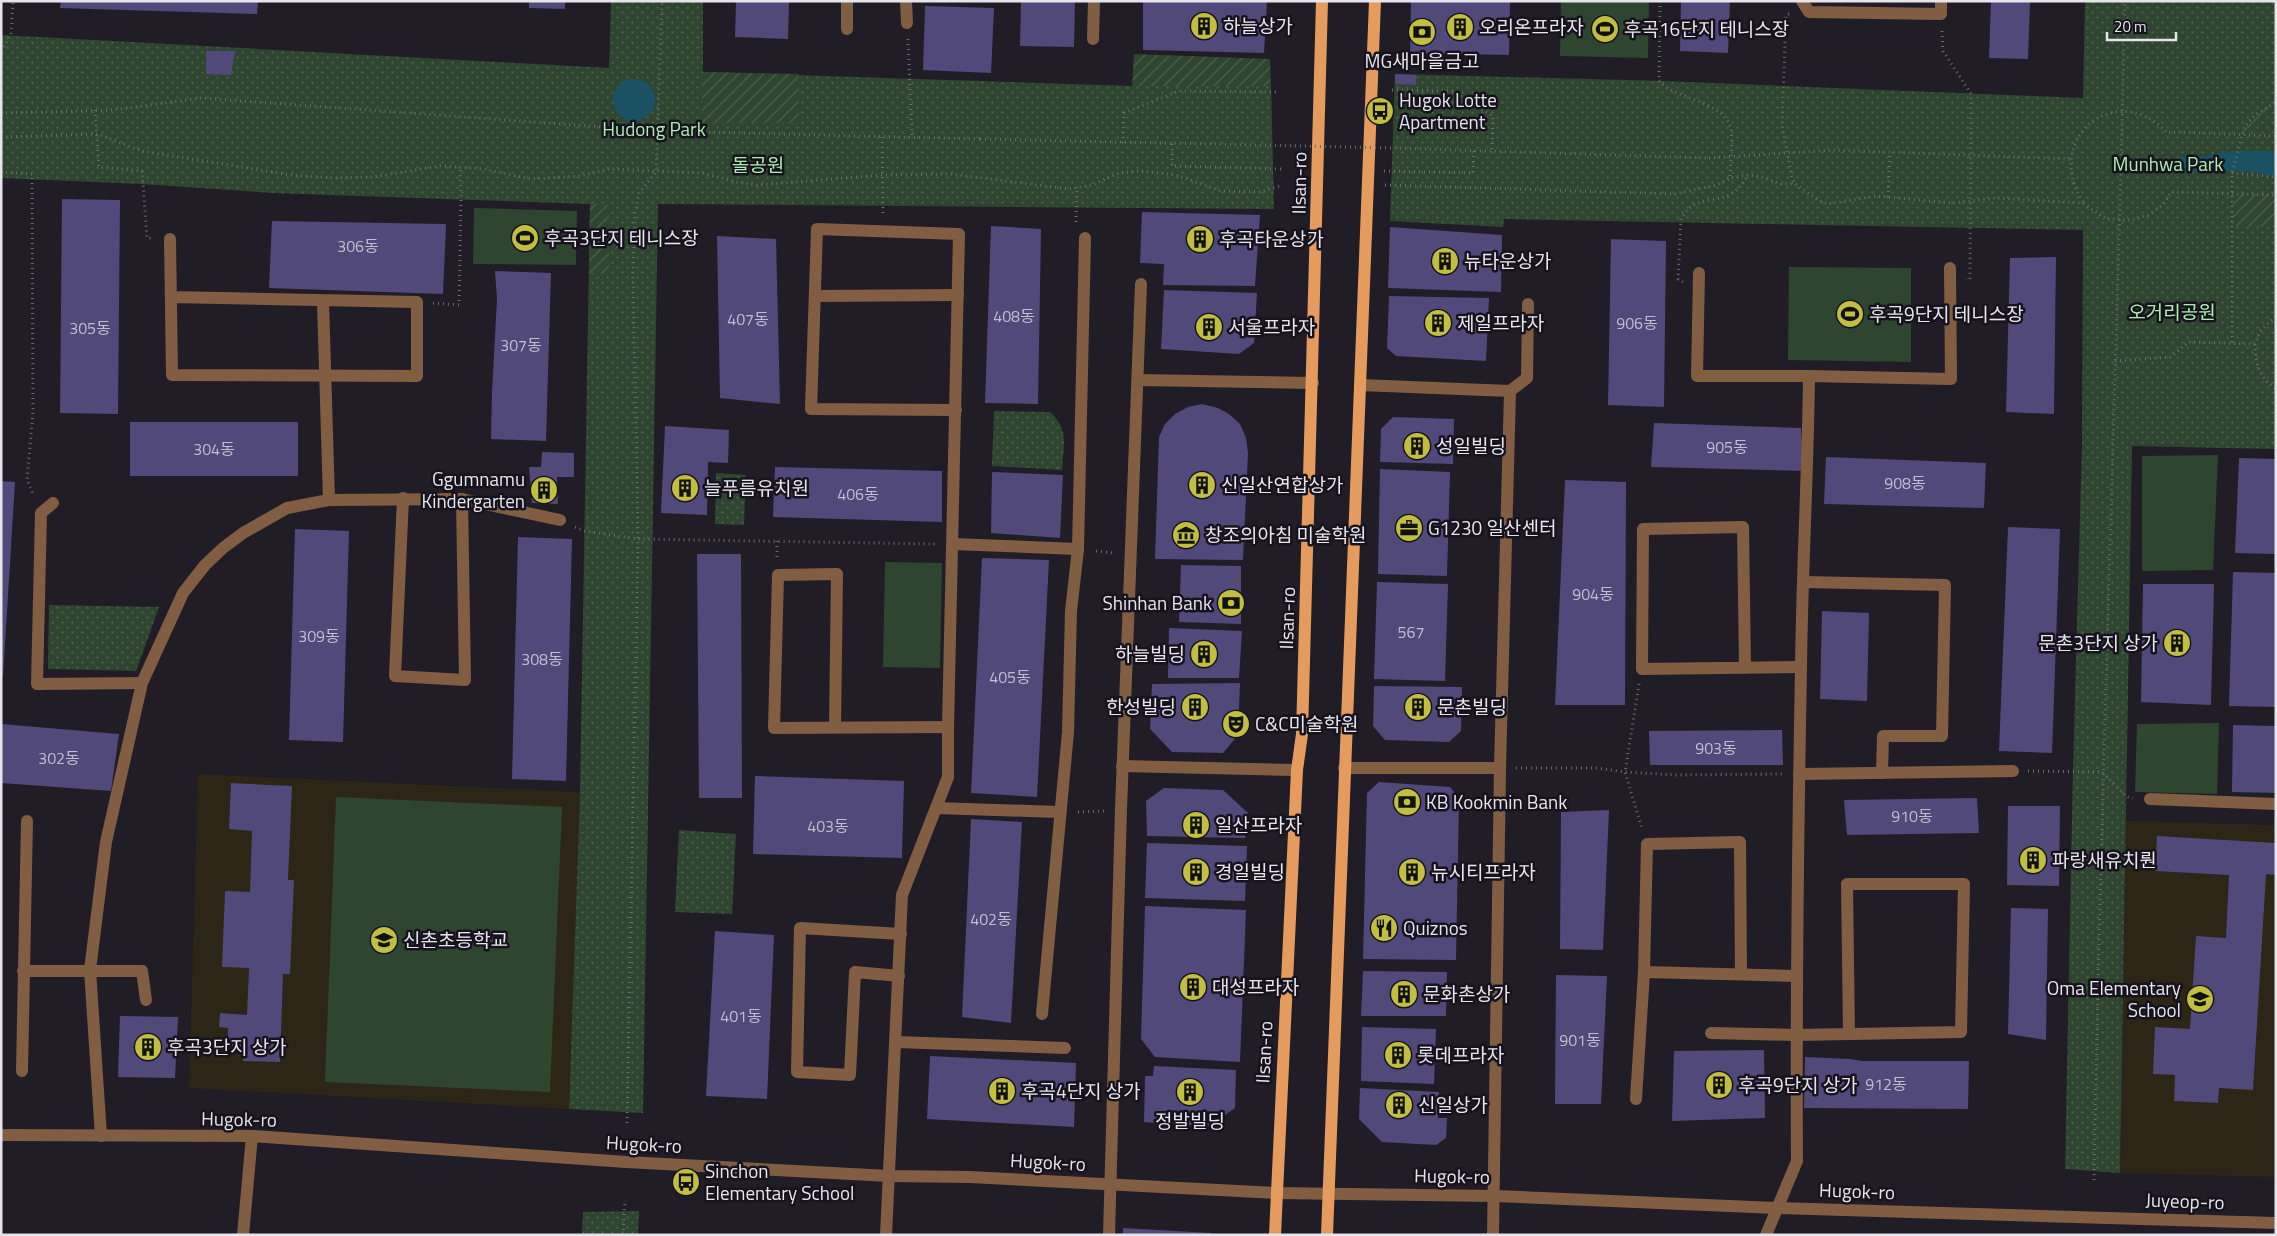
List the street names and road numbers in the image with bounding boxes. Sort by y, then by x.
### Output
street label: Ilsan-ro [1283,152,1314,214]
street label: Ilsan-ro [1271,586,1302,650]
street label: Ilsan-ro [1247,1020,1280,1084]
street label: Hugok-ro [201,1103,277,1134]
street label: Hugok-ro [605,1127,683,1160]
street label: Hugok-ro [1009,1145,1087,1178]
street label: Hugok-ro [1414,1160,1490,1191]
street label: Hugok-ro [1819,1175,1895,1206]
street label: Juyeop-ro [2145,1185,2225,1216]

